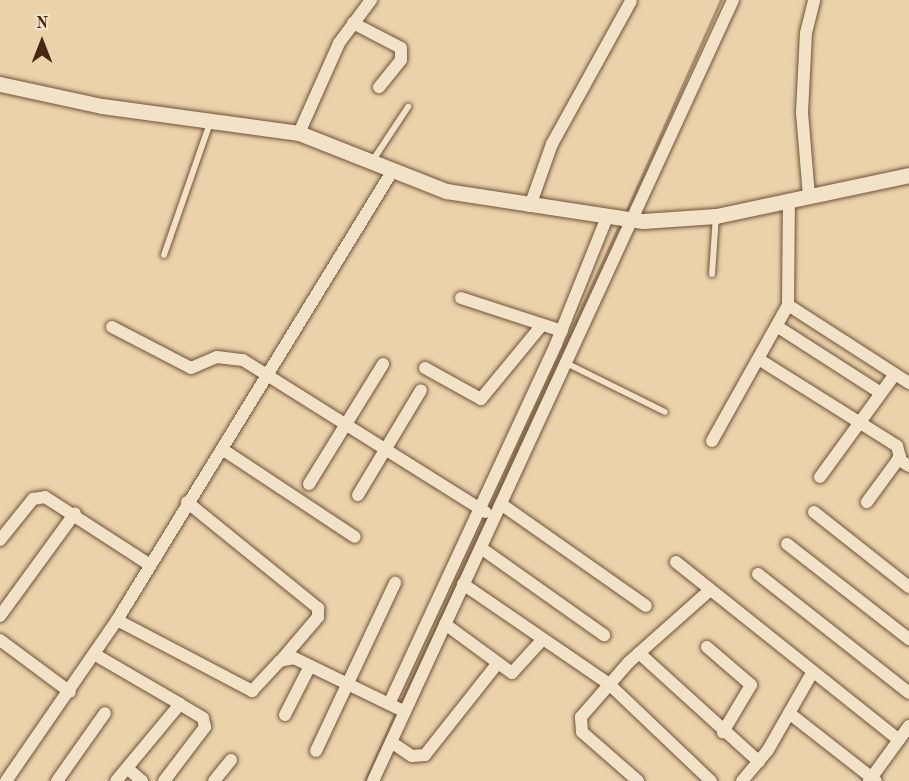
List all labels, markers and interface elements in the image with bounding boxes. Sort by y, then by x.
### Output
north arrow [12,12,72,72]
text: N [36,16,48,32]

